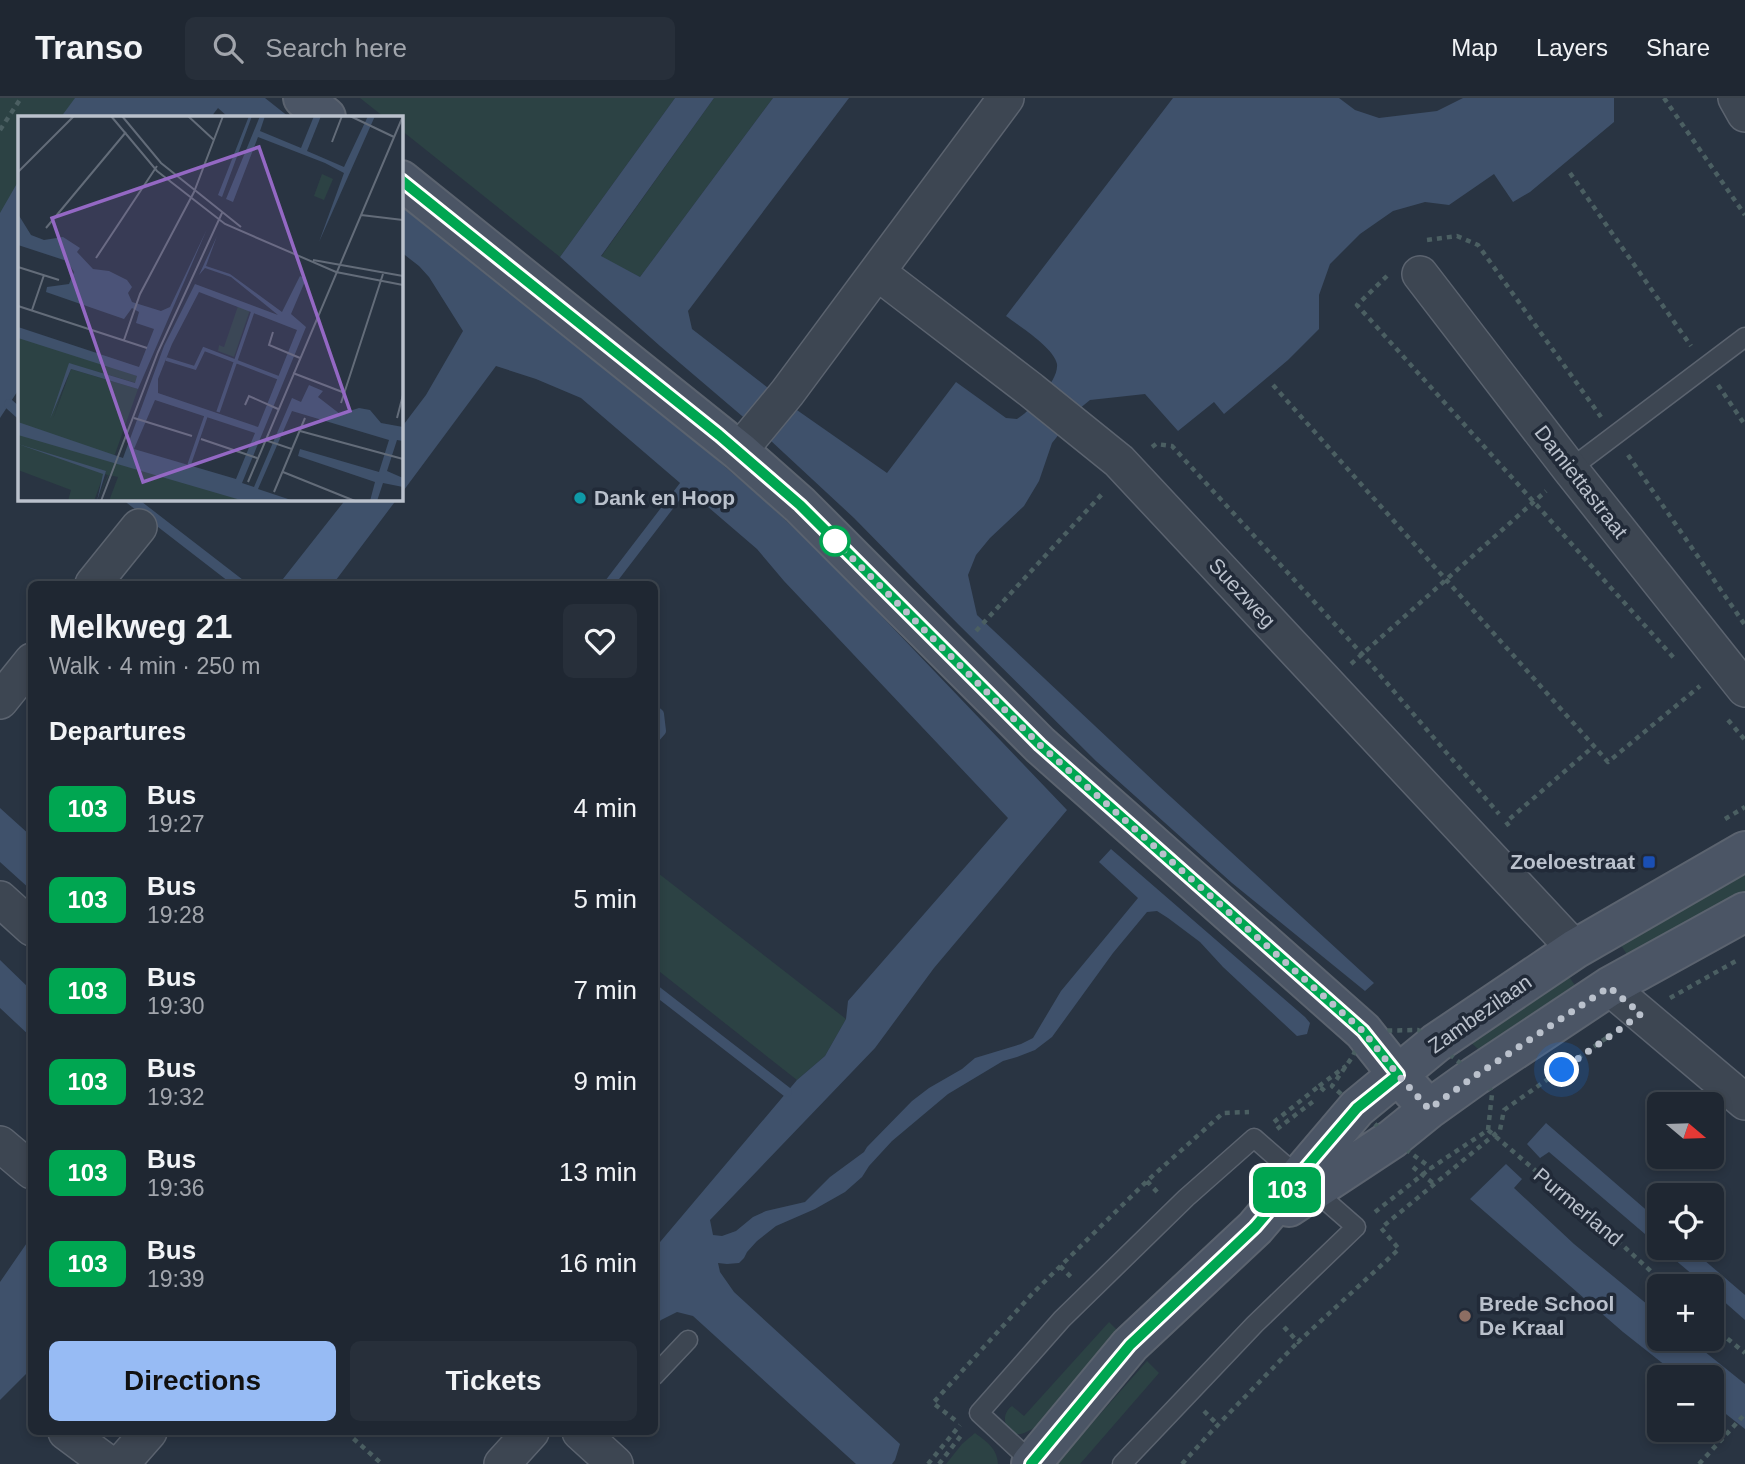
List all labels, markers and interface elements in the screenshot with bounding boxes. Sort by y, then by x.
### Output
search box [185,17,675,80]
text: Transo [35,29,143,66]
icon: search [209,29,247,67]
text: Search here [265,33,407,63]
text: Map [1451,34,1498,61]
text: Layers [1536,34,1608,61]
text: Share [1646,34,1710,61]
inset map [18,116,402,500]
street label: Damiettastraat [1530,421,1633,543]
place label: Dank en Hoop [594,486,735,509]
marker: Dank en Hoop [572,490,588,506]
unlabelled marker [820,526,850,556]
street label: Suezweg [1204,553,1280,632]
button: heart [563,604,637,678]
text: Melkweg 21 [49,608,232,645]
text: Walk · 4 min · 250 m [49,653,260,679]
text: Departures [49,716,186,746]
text: Bus [147,780,196,810]
text: 4 min [573,793,637,823]
text: 103 [67,795,108,822]
text: 19:27 [147,811,205,837]
place label: Zoeloestraat [1510,850,1635,873]
marker: Zoeloestraat [1641,854,1657,870]
text: Bus [147,871,196,901]
text: 5 min [573,884,637,914]
text: 103 [67,886,108,913]
text: 19:28 [147,902,205,928]
text: Bus [147,962,196,992]
street label: Zambezilaan [1424,970,1536,1057]
text: 7 min [573,975,637,1005]
text: 103 [67,977,108,1004]
text: 19:30 [147,993,205,1019]
your location [1544,1052,1579,1087]
text: Bus [147,1053,196,1083]
text: 9 min [573,1066,637,1096]
text: 103 [67,1068,108,1095]
text: 19:32 [147,1084,205,1110]
north arrow [1647,1092,1724,1169]
map controls [1647,1092,1724,1442]
text: Bus [147,1144,196,1174]
text: 13 min [559,1157,637,1187]
text: 103 [67,1159,108,1186]
street label: Purmerland [1529,1163,1627,1250]
line badge: 103 [1247,1167,1327,1213]
text: 19:36 [147,1175,205,1201]
text: 103 [1267,1176,1307,1203]
button: locate [1647,1183,1724,1260]
text: Bus [147,1235,196,1265]
text: 16 min [559,1248,637,1278]
text: 103 [67,1250,108,1277]
text: 19:39 [147,1266,205,1292]
button: + [1647,1274,1724,1351]
place label: Brede School De Kraal [1479,1292,1614,1339]
marker: Brede School De Kraal [1457,1308,1473,1324]
button: Directions [49,1341,336,1421]
button: Tickets [350,1341,637,1421]
button: − [1647,1365,1724,1442]

